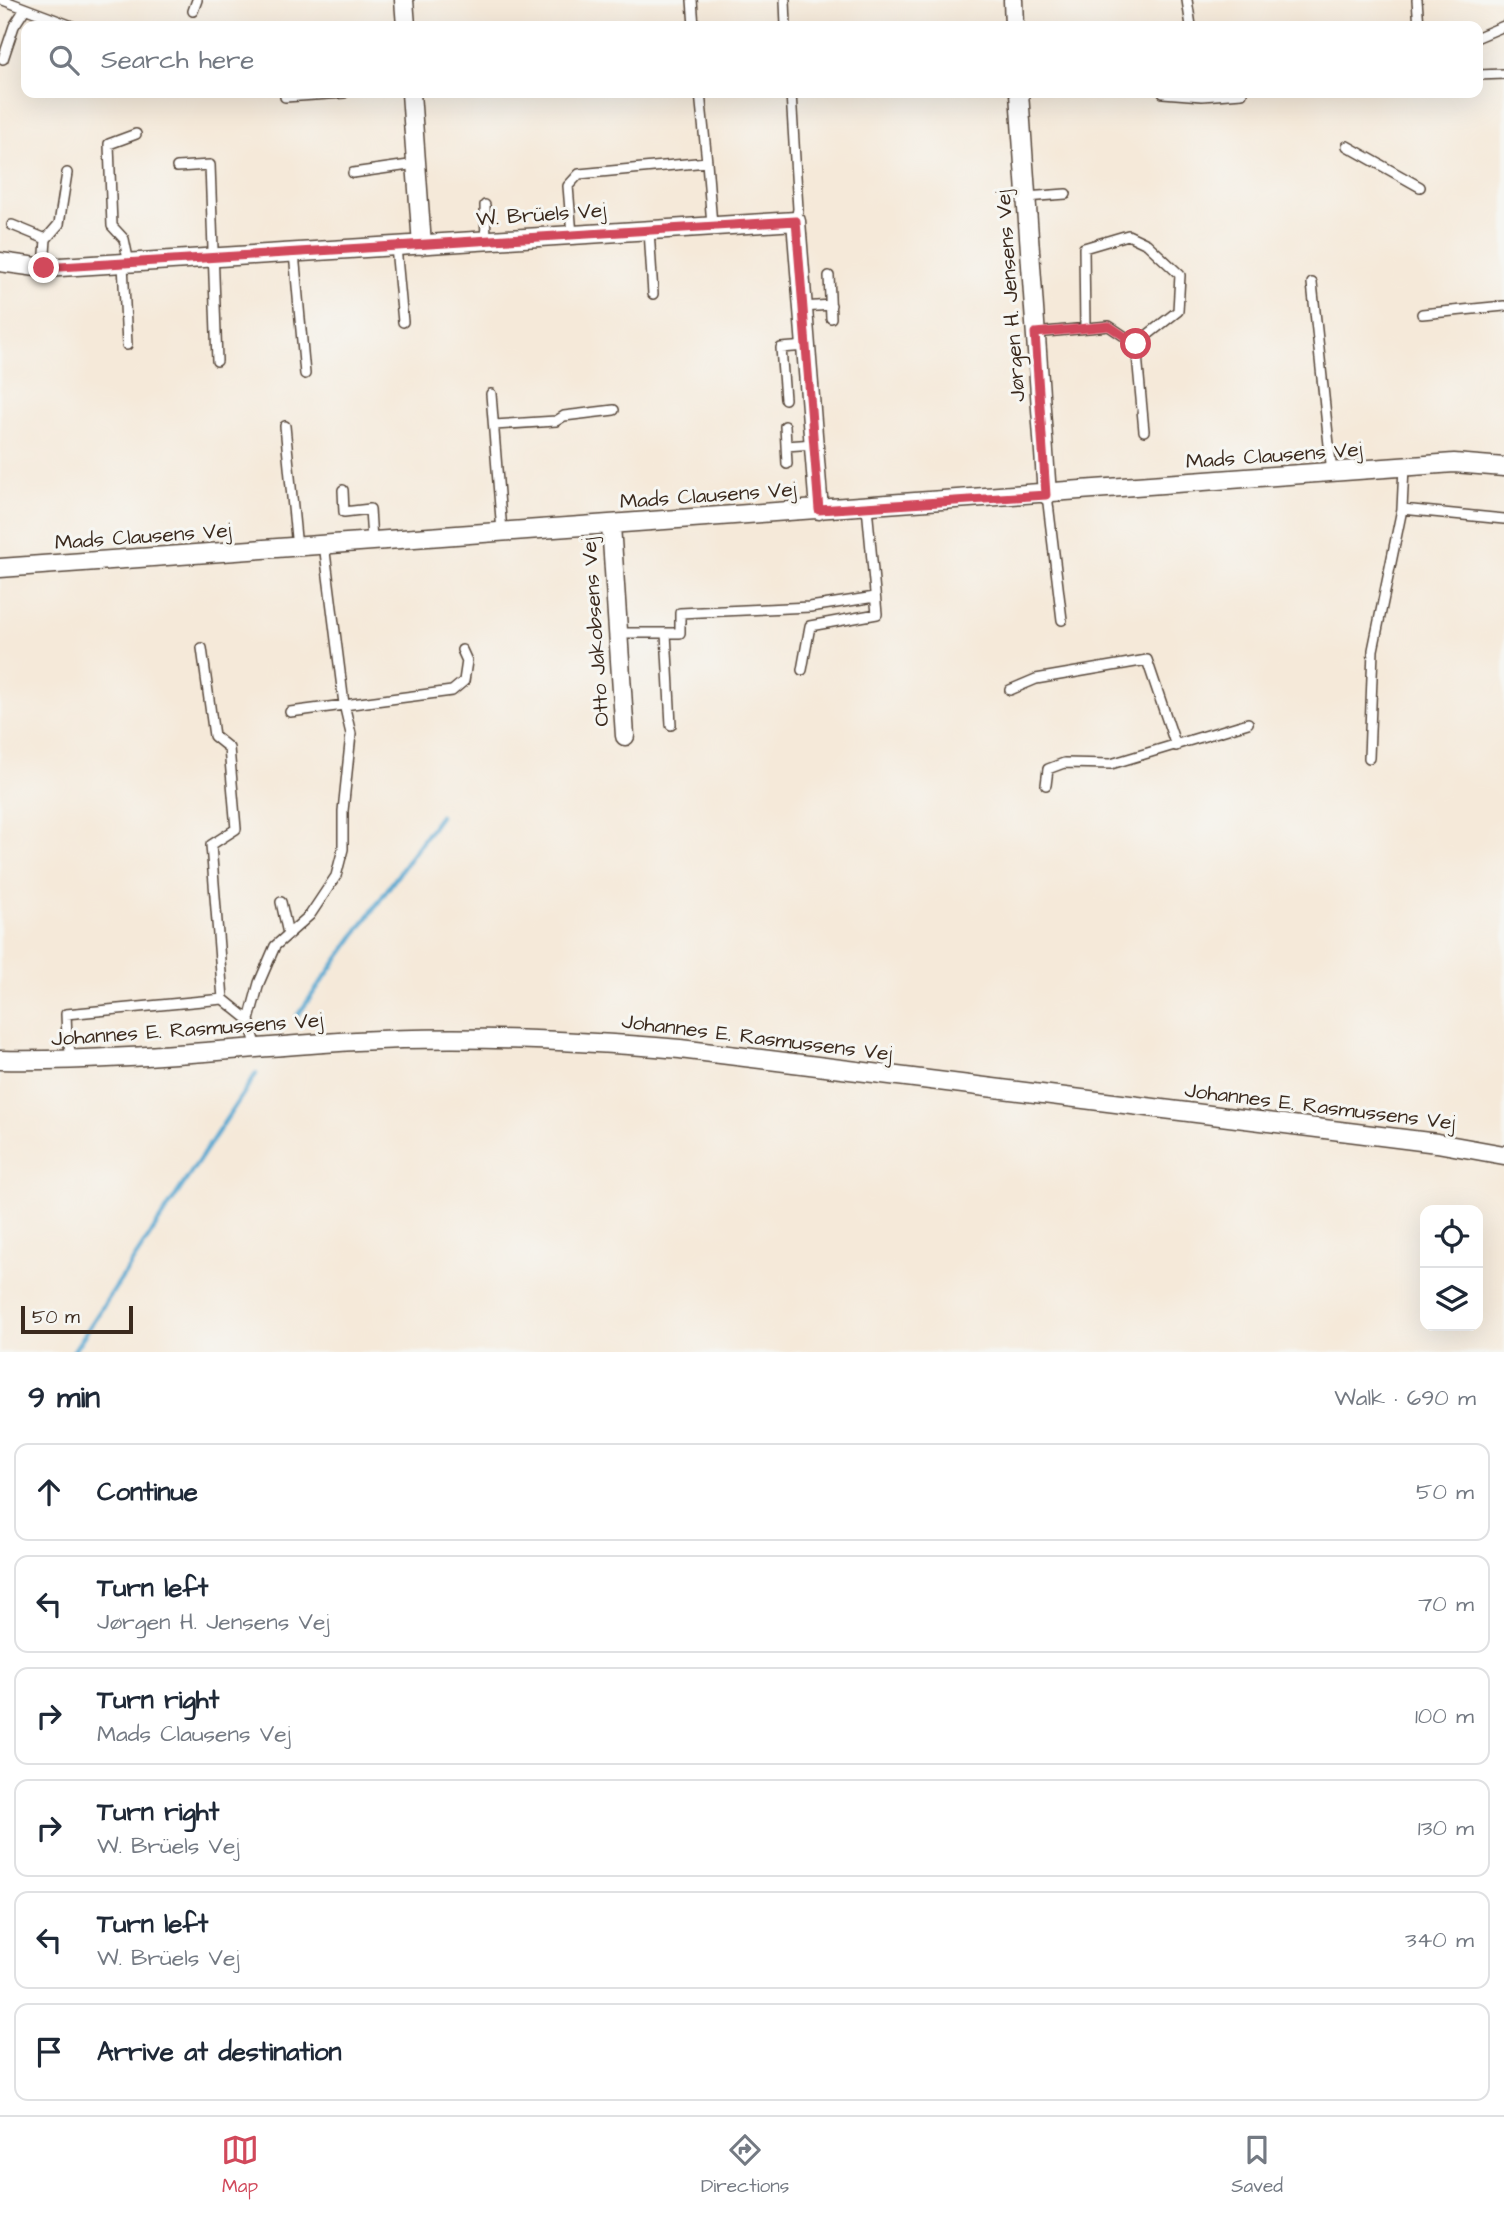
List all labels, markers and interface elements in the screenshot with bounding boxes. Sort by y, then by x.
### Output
search box [21,21,1483,98]
icon: search [45,41,83,79]
text: Search here [101,42,254,78]
street label: Jørgen H. Jensens Vej [989,189,1034,403]
street label: W. Brüels Vej [475,195,607,234]
route end [28,252,59,283]
route start [1120,328,1151,359]
street label: Mads Clausens Vej [1185,435,1364,476]
street label: Mads Clausens Vej [619,475,798,516]
street label: Mads Clausens Vej [54,516,233,557]
street label: Otto Jakobsens Vej [574,536,617,727]
street label: Johannes E. Rasmussens Vej [50,1006,324,1053]
street label: Johannes E. Rasmussens Vej [620,1007,894,1069]
street label: Johannes E. Rasmussens Vej [1183,1076,1457,1138]
map controls [1420,1205,1483,1331]
button: locate [1420,1205,1483,1268]
button: layers [1420,1268,1483,1331]
scale bar [21,1303,133,1335]
text: 50 m [32,1304,80,1331]
text: 9 min [28,1377,100,1419]
text: Walk · 690 m [1334,1382,1476,1414]
icon: ahead [30,1473,68,1511]
text: Continue [97,1474,198,1510]
text: 50 m [1416,1476,1474,1508]
text: Turn left [97,1570,208,1606]
icon: left [30,1585,68,1623]
text: 70 m [1418,1588,1474,1620]
text: Jørgen H. Jensens Vej [97,1606,330,1638]
text: Turn right [97,1682,219,1718]
icon: right [30,1697,68,1735]
text: 100 m [1415,1700,1474,1732]
text: Mads Clausens Vej [97,1718,291,1750]
text: Turn right [97,1794,219,1830]
icon: right [30,1809,68,1847]
text: 130 m [1418,1812,1474,1844]
text: W. Brüels Vej [97,1830,240,1862]
text: Turn left [97,1906,208,1942]
icon: left [30,1921,68,1959]
text: 340 m [1405,1924,1474,1956]
text: W. Brüels Vej [97,1942,240,1974]
icon: arrive [30,2033,68,2071]
text: Arrive at destination [97,2034,342,2070]
tab: Map [221,2131,259,2200]
tab: Directions [701,2131,789,2200]
tab: Saved [1231,2131,1283,2200]

